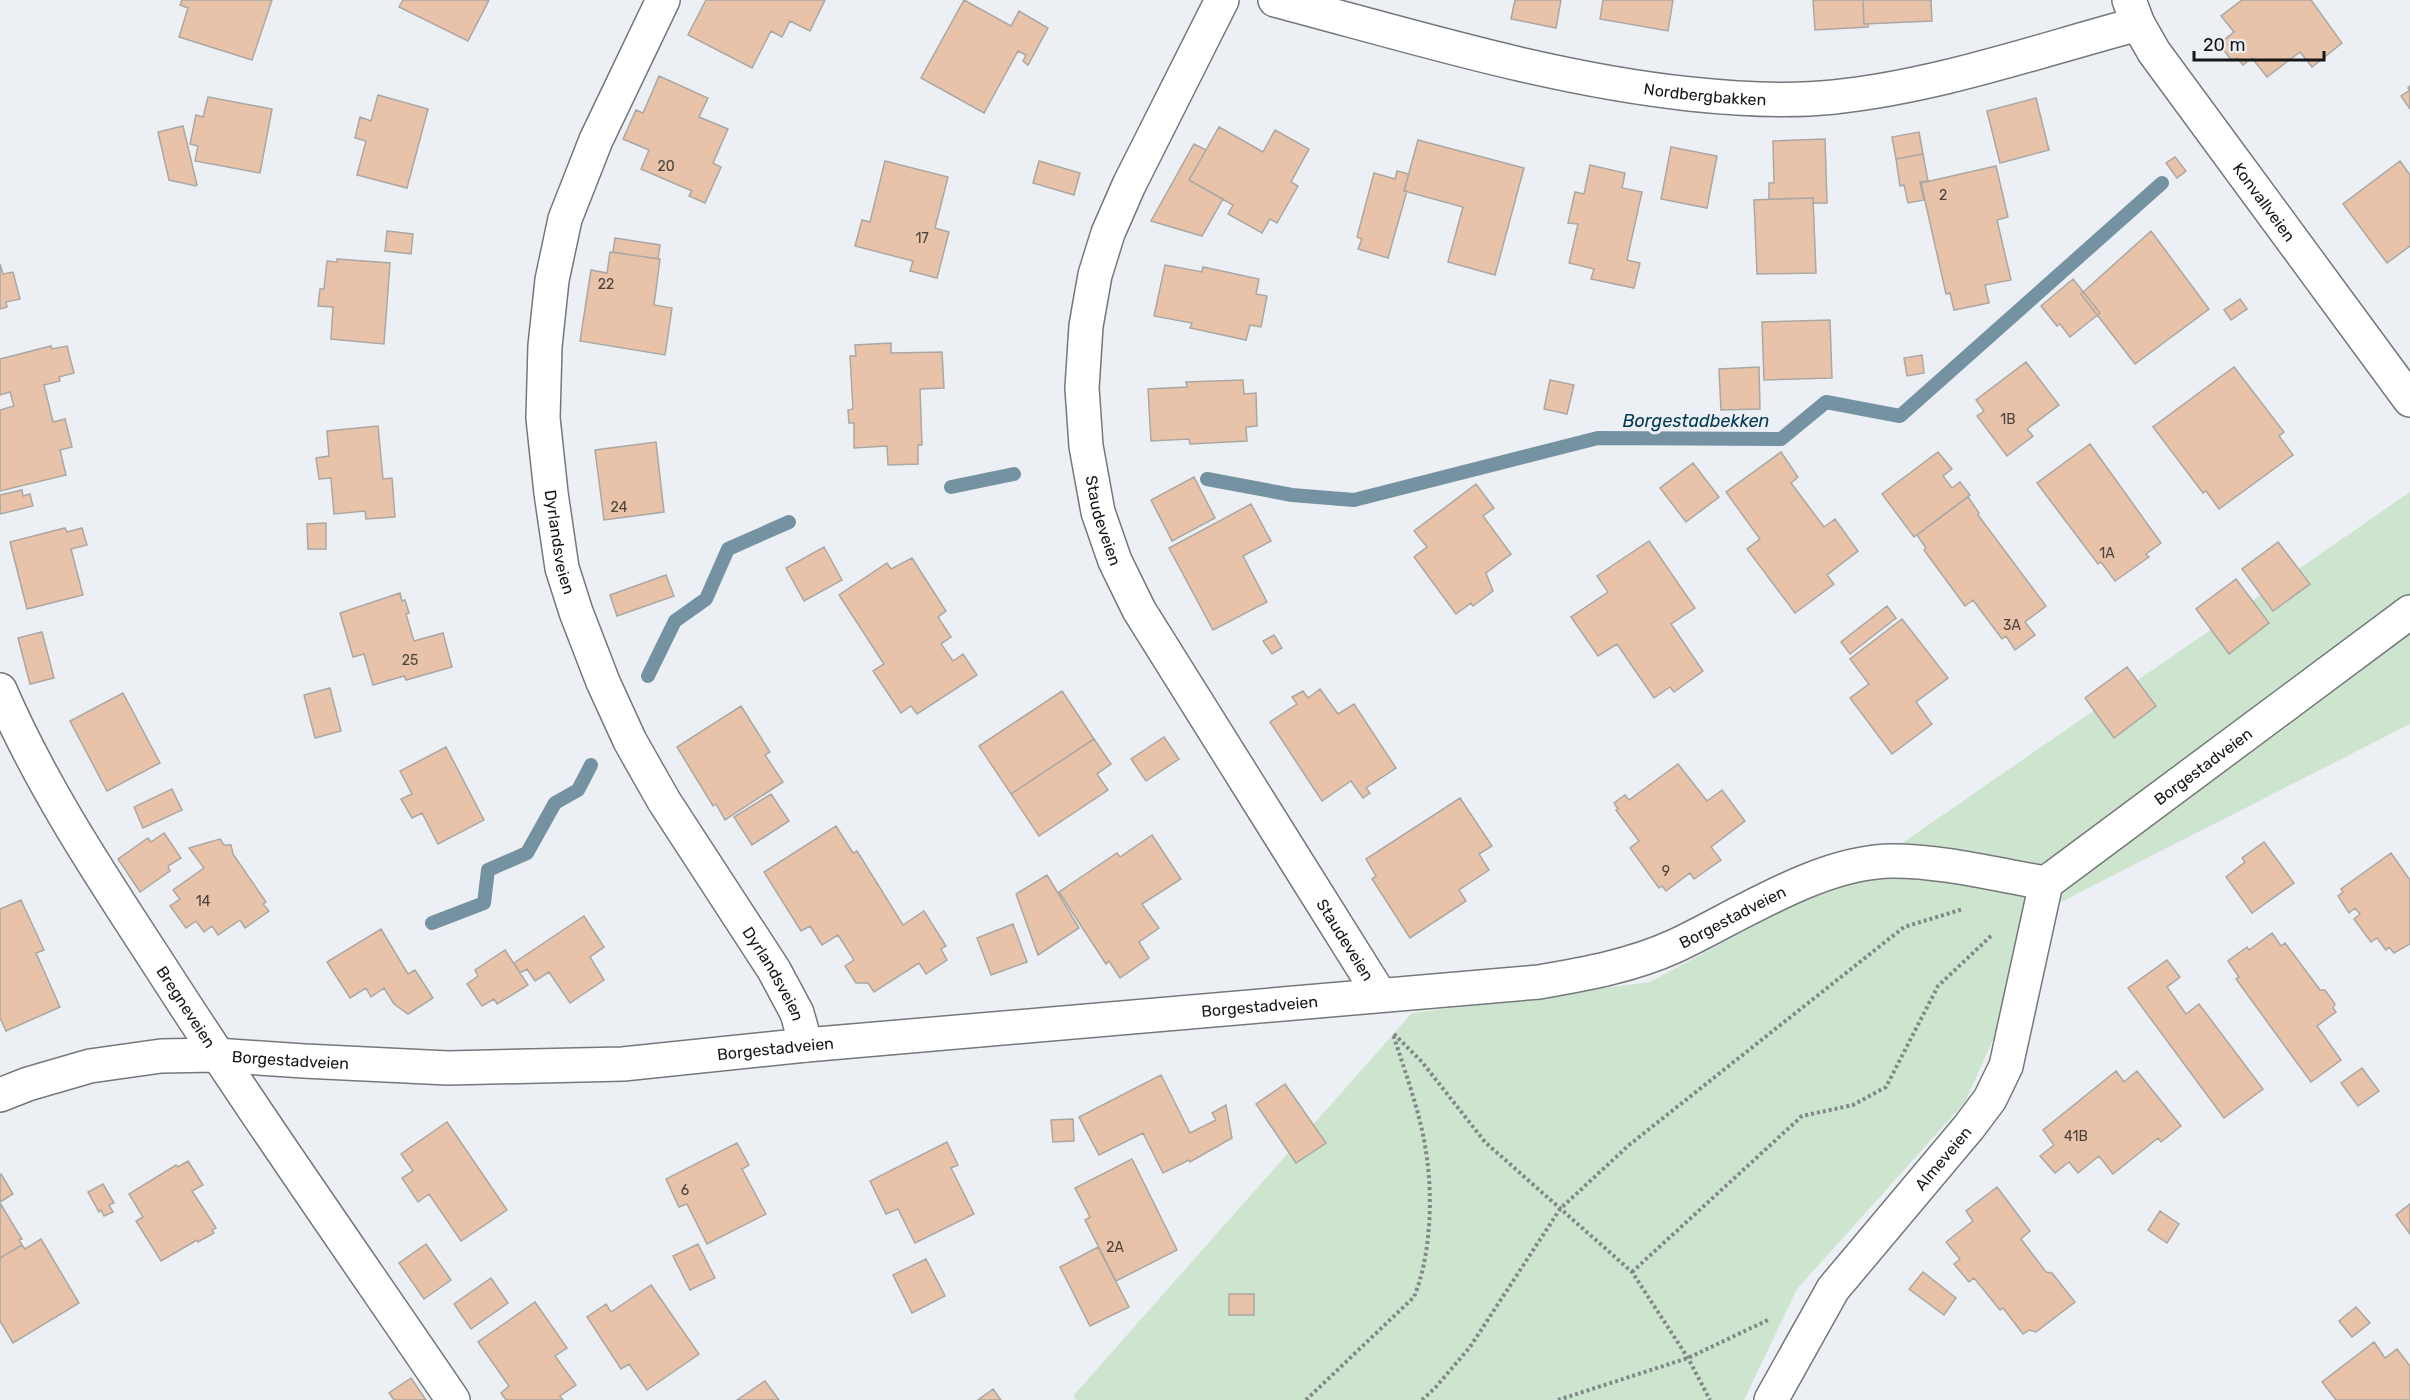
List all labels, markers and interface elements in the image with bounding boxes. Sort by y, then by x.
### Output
scale bar [2194,24,2324,62]
text: 20 m [2203,34,2245,56]
street label: Nordbergbakken [1643,79,1767,109]
house number: 20 [657,158,675,175]
street label: Konvallveien [2229,159,2299,245]
house number: 2 [1939,187,1947,204]
house number: 17 [915,230,929,247]
house number: 22 [598,276,614,293]
water label: Borgestadbekken [1622,410,1770,432]
house number: 1B [2000,411,2016,428]
street label: Staudeveien [1082,474,1125,568]
street label: Dyrlandsveien [541,489,579,597]
house number: 24 [611,499,628,516]
house number: 1A [2099,545,2115,562]
house number: 3A [2003,617,2022,634]
house number: 25 [402,652,418,669]
street label: Borgestadveien [2151,724,2256,809]
house number: 9 [1662,863,1670,880]
street label: Borgestadveien [1676,882,1789,953]
house number: 14 [196,893,211,910]
street label: Staudeveien [1312,896,1378,984]
street label: Dyrlandsveien [738,923,808,1023]
street label: Bregneveien [152,963,219,1051]
street label: Borgestadveien [1200,992,1319,1021]
street label: Borgestadveien [716,1034,835,1064]
street label: Borgestadveien [231,1047,349,1073]
street label: Almeveien [1911,1123,1975,1194]
house number: 41B [2064,1128,2088,1145]
house number: 6 [681,1182,689,1199]
house number: 2A [1106,1239,1124,1256]

